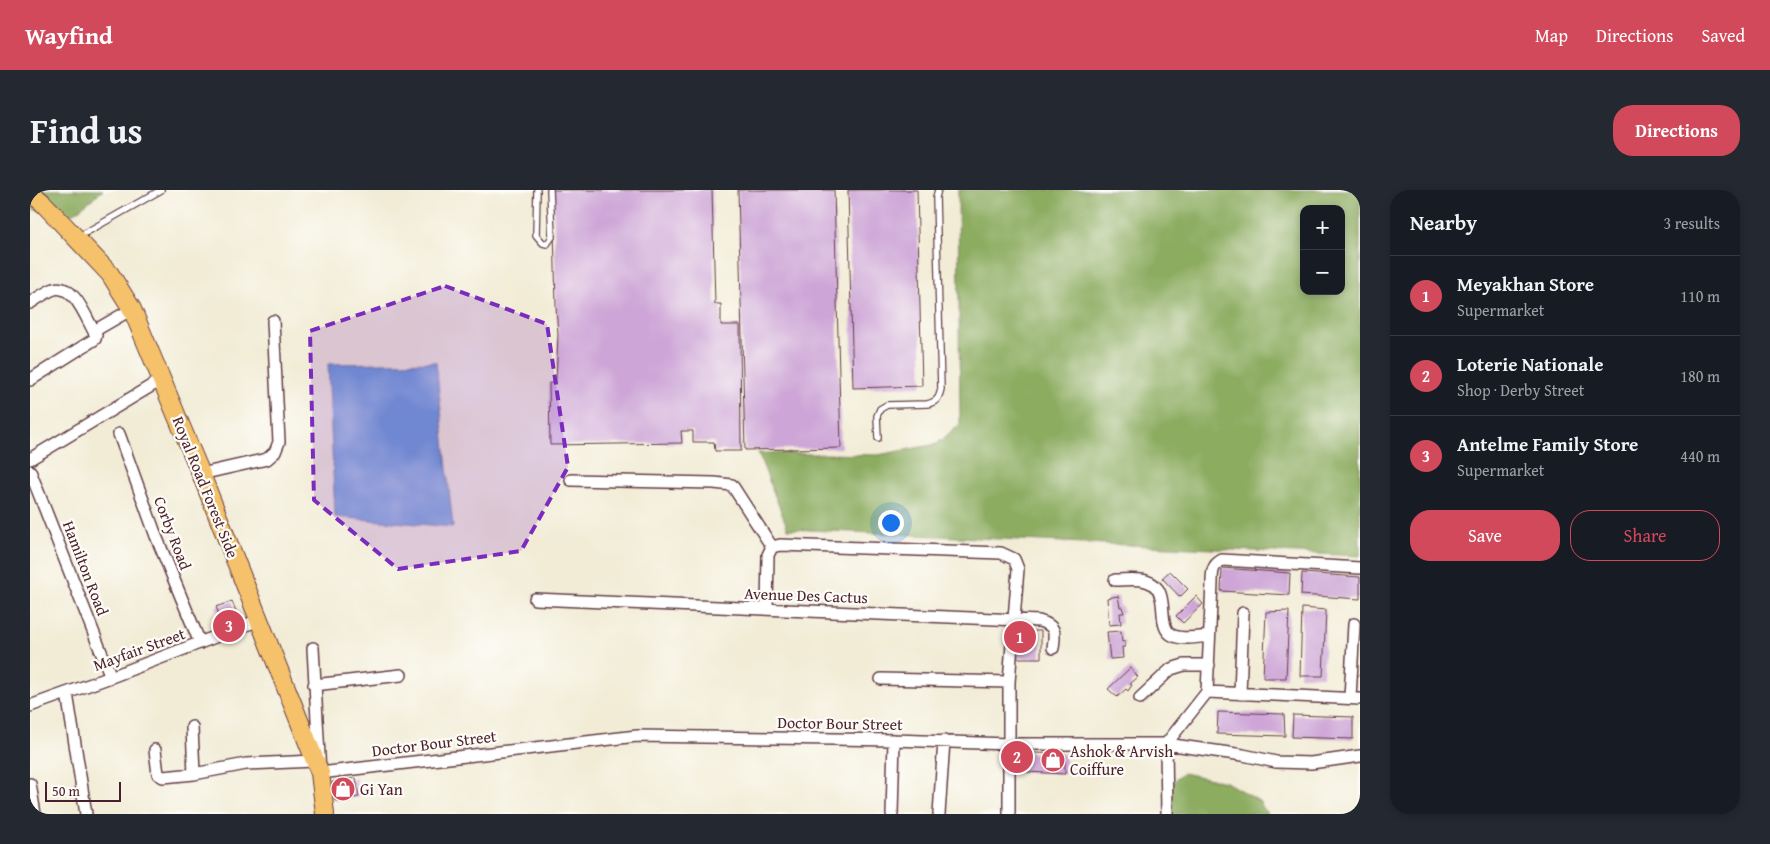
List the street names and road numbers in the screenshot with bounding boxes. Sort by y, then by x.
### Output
street label: Royal Road Forest Side [167,413,245,561]
street label: Corby Road [148,493,198,574]
street label: Hamilton Road [57,517,115,619]
street label: Avenue Des Cactus [744,581,868,609]
street label: Mayfair Street [90,621,189,677]
street label: Doctor Bour Street [777,710,903,736]
street label: Doctor Bour Street [370,723,498,763]

